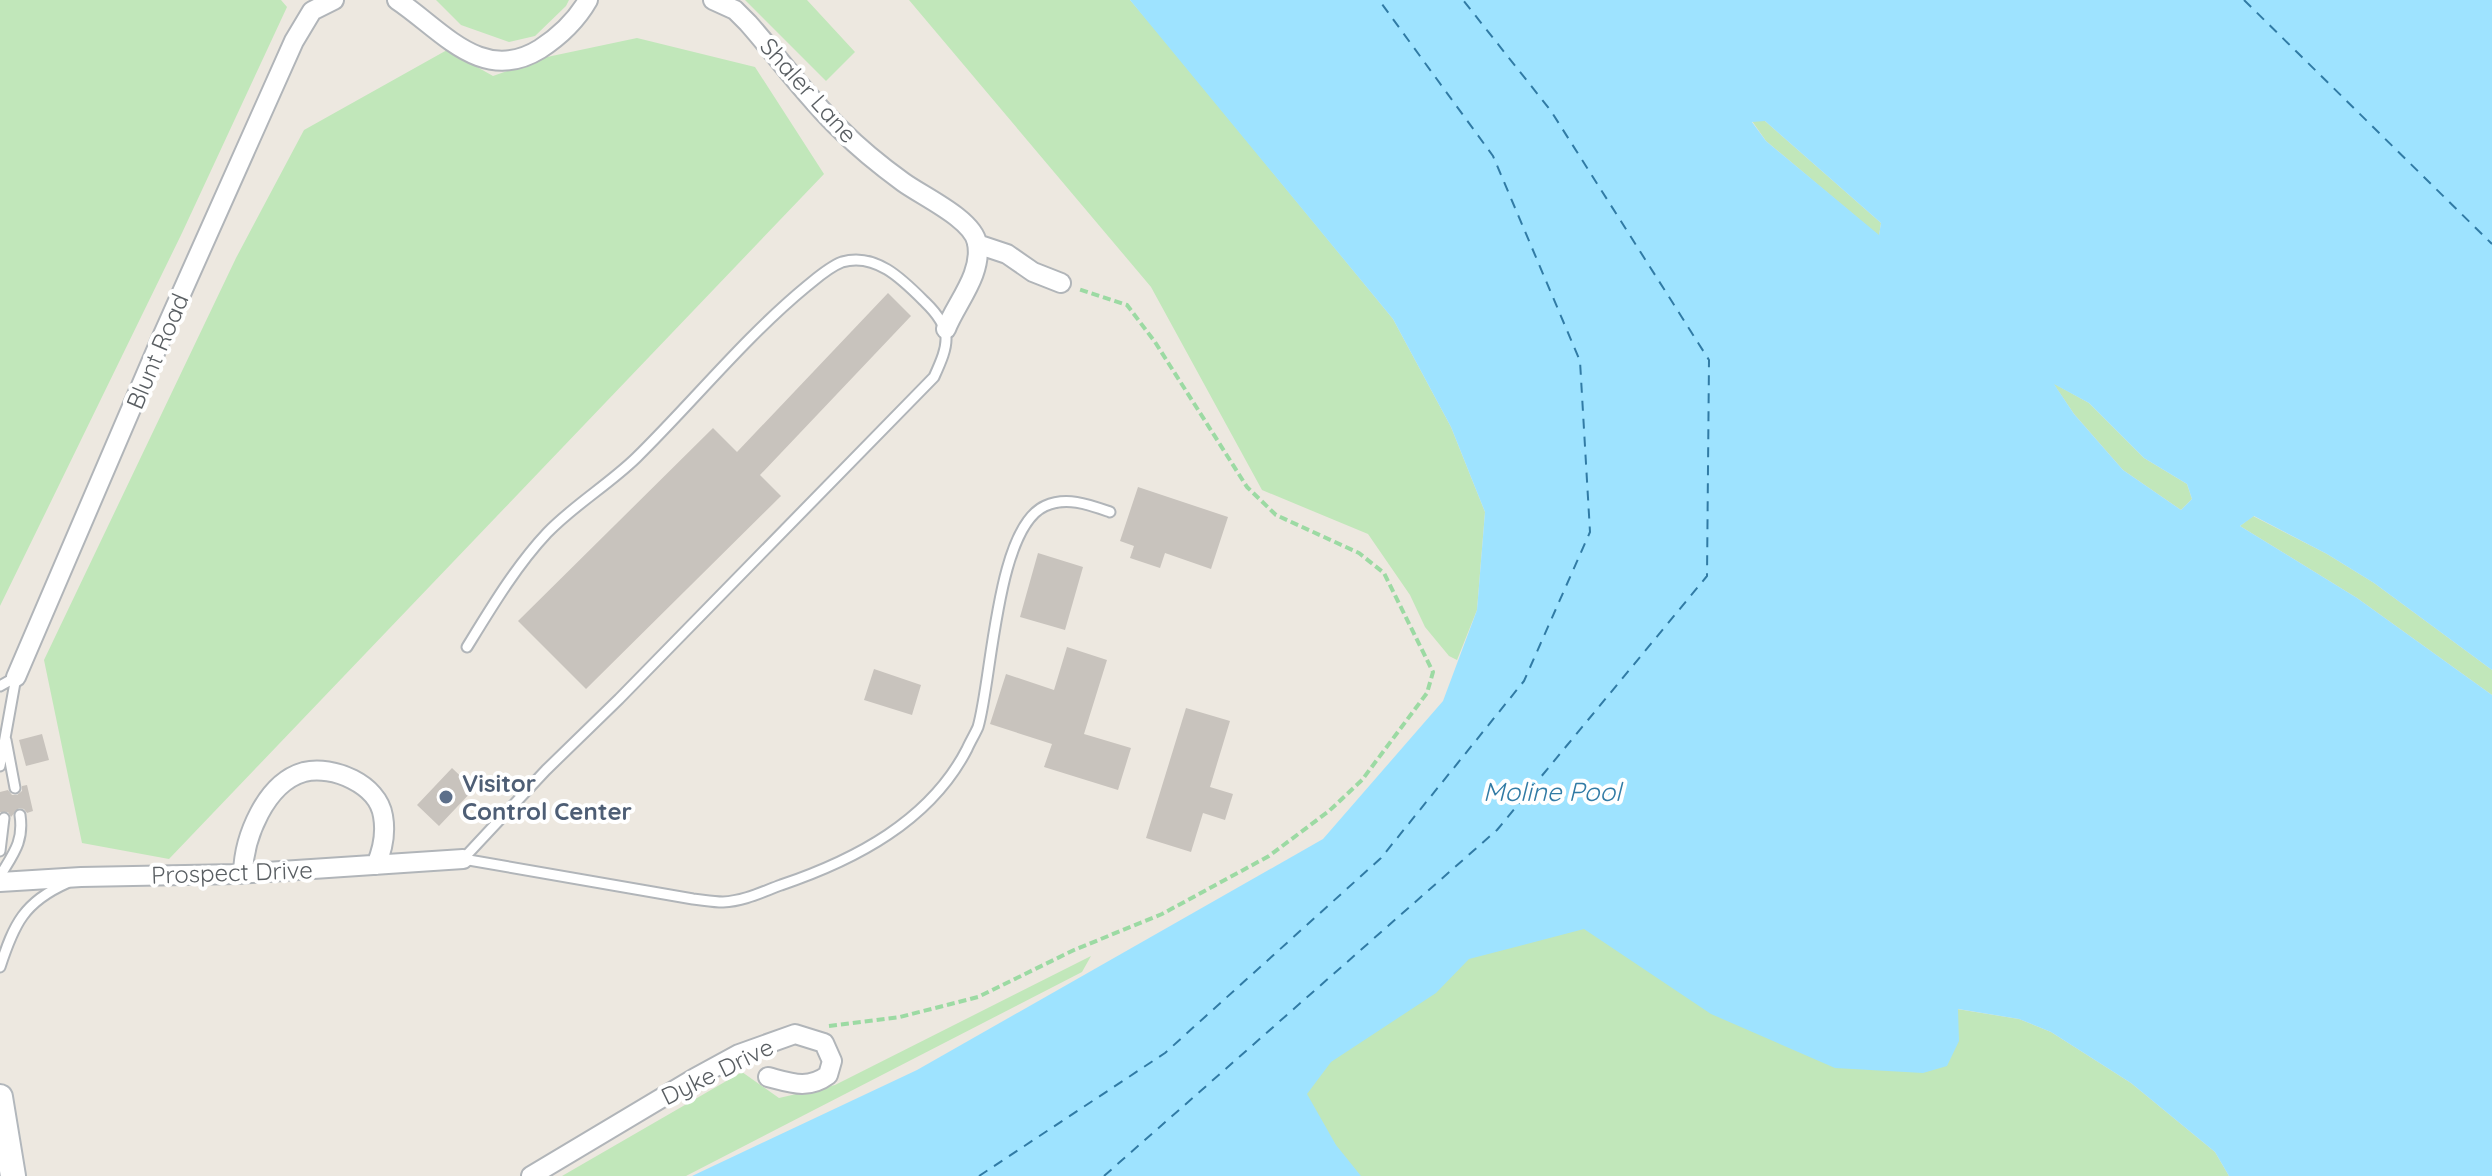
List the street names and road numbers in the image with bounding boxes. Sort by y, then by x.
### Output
street label: Shaler Lane [754,31,864,149]
street label: Blunt Road [119,289,195,413]
street label: Prospect Drive [151,854,313,890]
street label: Dyke Drive [656,1031,778,1111]

